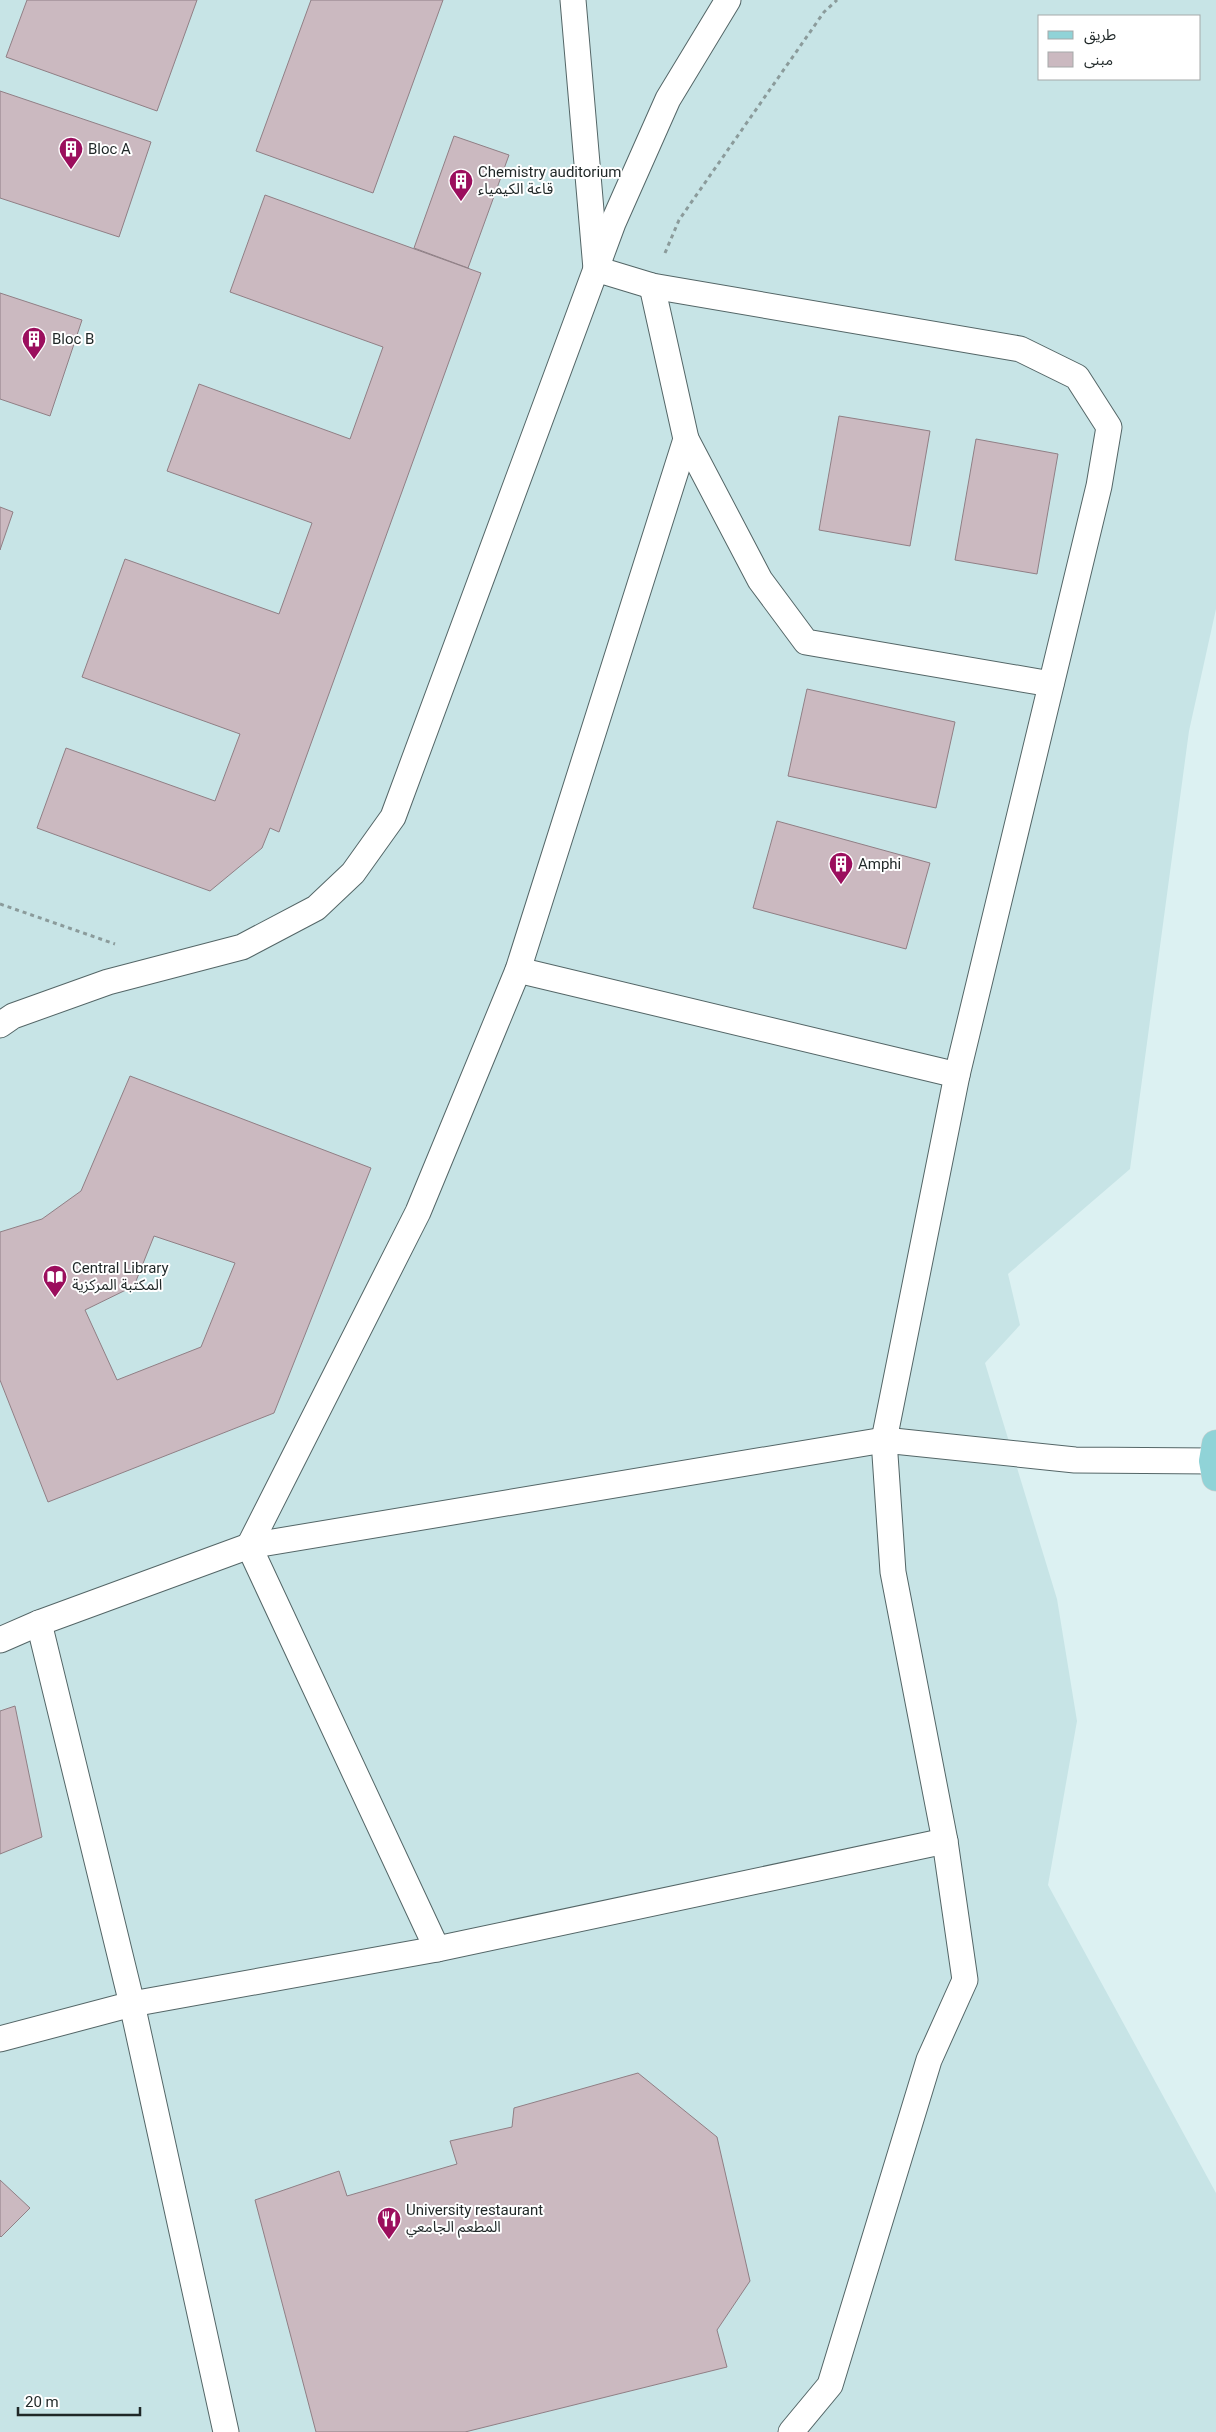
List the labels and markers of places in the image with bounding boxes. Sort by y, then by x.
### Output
building icon: Bloc A [58,136,84,170]
place label: Bloc A [88,140,131,158]
place label: Chemistry auditorium قاعة الكيمياء [478,163,621,198]
building icon: Chemistry auditorium قاعة الكيمياء [448,168,474,202]
building icon: Bloc B [21,326,47,360]
place label: Bloc B [52,330,94,348]
building icon: Amphi [828,851,854,885]
place label: Amphi [858,855,901,873]
place label: Central Library المكتبة المركزية [72,1259,169,1294]
library icon: Central Library المكتبة المركزية [42,1264,68,1298]
place label: University restaurant المطعم الجامعي [406,2201,543,2238]
restaurant icon: University restaurant المطعم الجامعي [376,2206,402,2240]

